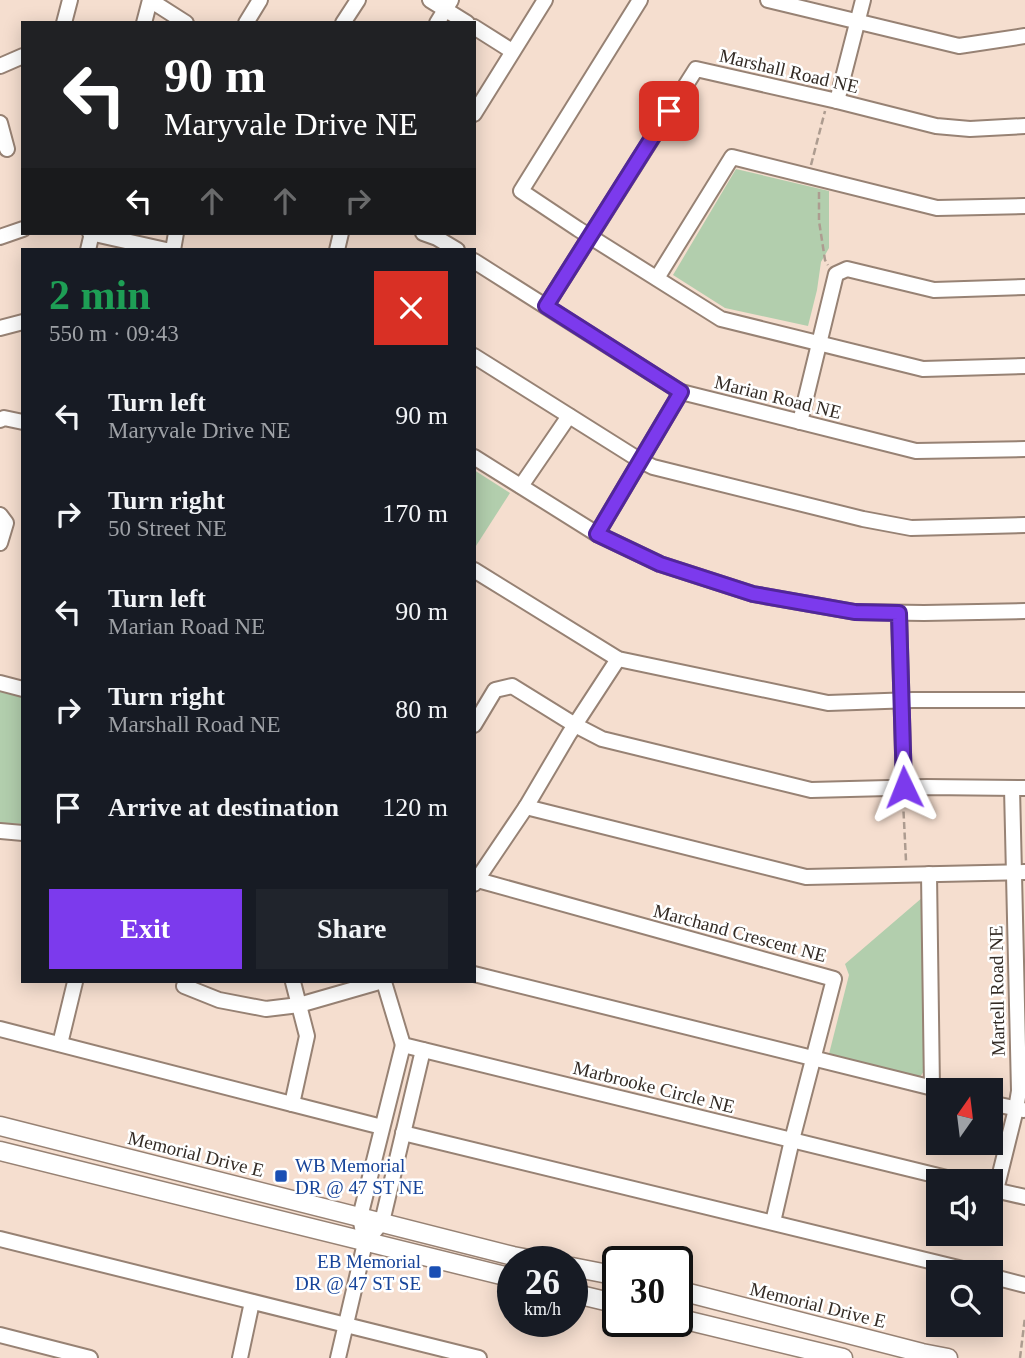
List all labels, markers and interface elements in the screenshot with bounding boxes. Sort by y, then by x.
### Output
street label: Marshall Road NE [717,45,861,97]
text: 90 m [164,48,266,103]
icon: left [49,49,140,140]
pin [639,81,699,141]
icon: arrive [650,92,688,130]
text: Maryvale Drive NE [164,106,418,142]
icon: left [120,182,158,220]
icon: ahead [193,182,231,220]
icon: ahead [266,182,304,220]
icon: right [339,182,377,220]
button: close [374,271,448,345]
text: 2 min [49,272,151,318]
text: 550 m · 09:43 [49,321,179,346]
street label: Marian Road NE [712,371,844,423]
text: Turn left [108,388,206,417]
icon: left [49,397,87,435]
text: 90 m [395,401,448,430]
text: Maryvale Drive NE [108,418,291,443]
text: Turn right [108,486,225,515]
icon: right [49,495,87,533]
text: 170 m [382,499,448,528]
text: 50 Street NE [108,516,227,541]
text: Turn left [108,584,206,613]
icon: left [49,593,87,631]
text: 90 m [395,597,448,626]
text: Marian Road NE [108,614,265,639]
text: Turn right [108,682,225,711]
icon: right [49,691,87,729]
text: 80 m [395,695,448,724]
text: Marshall Road NE [108,712,280,737]
position arrow [867,750,941,824]
icon: arrive [49,789,87,827]
text: Arrive at destination [108,793,339,822]
text: 120 m [382,793,448,822]
button: Exit [49,889,242,969]
button: Share [256,889,448,969]
street label: Marchand Crescent NE [651,900,829,966]
street label: Martell Road NE [985,925,1009,1057]
street label: Marbrooke Circle NE [571,1057,737,1117]
north arrow [926,1078,1003,1155]
map controls [926,1078,1003,1337]
street label: Memorial Drive E [126,1127,266,1181]
place label: WB Memorial DR @ 47 ST NE [295,1155,424,1198]
marker: WB Memorial DR @ 47 ST NE [273,1168,289,1184]
button: sound [926,1169,1003,1246]
speed limit sign: 30 [602,1246,693,1337]
place label: EB Memorial DR @ 47 ST SE [295,1251,421,1294]
button: search [926,1260,1003,1337]
text: 26 [525,1263,560,1302]
marker: EB Memorial DR @ 47 ST SE [427,1264,443,1280]
street label: Memorial Drive E [748,1278,888,1332]
text: km/h [524,1299,561,1319]

